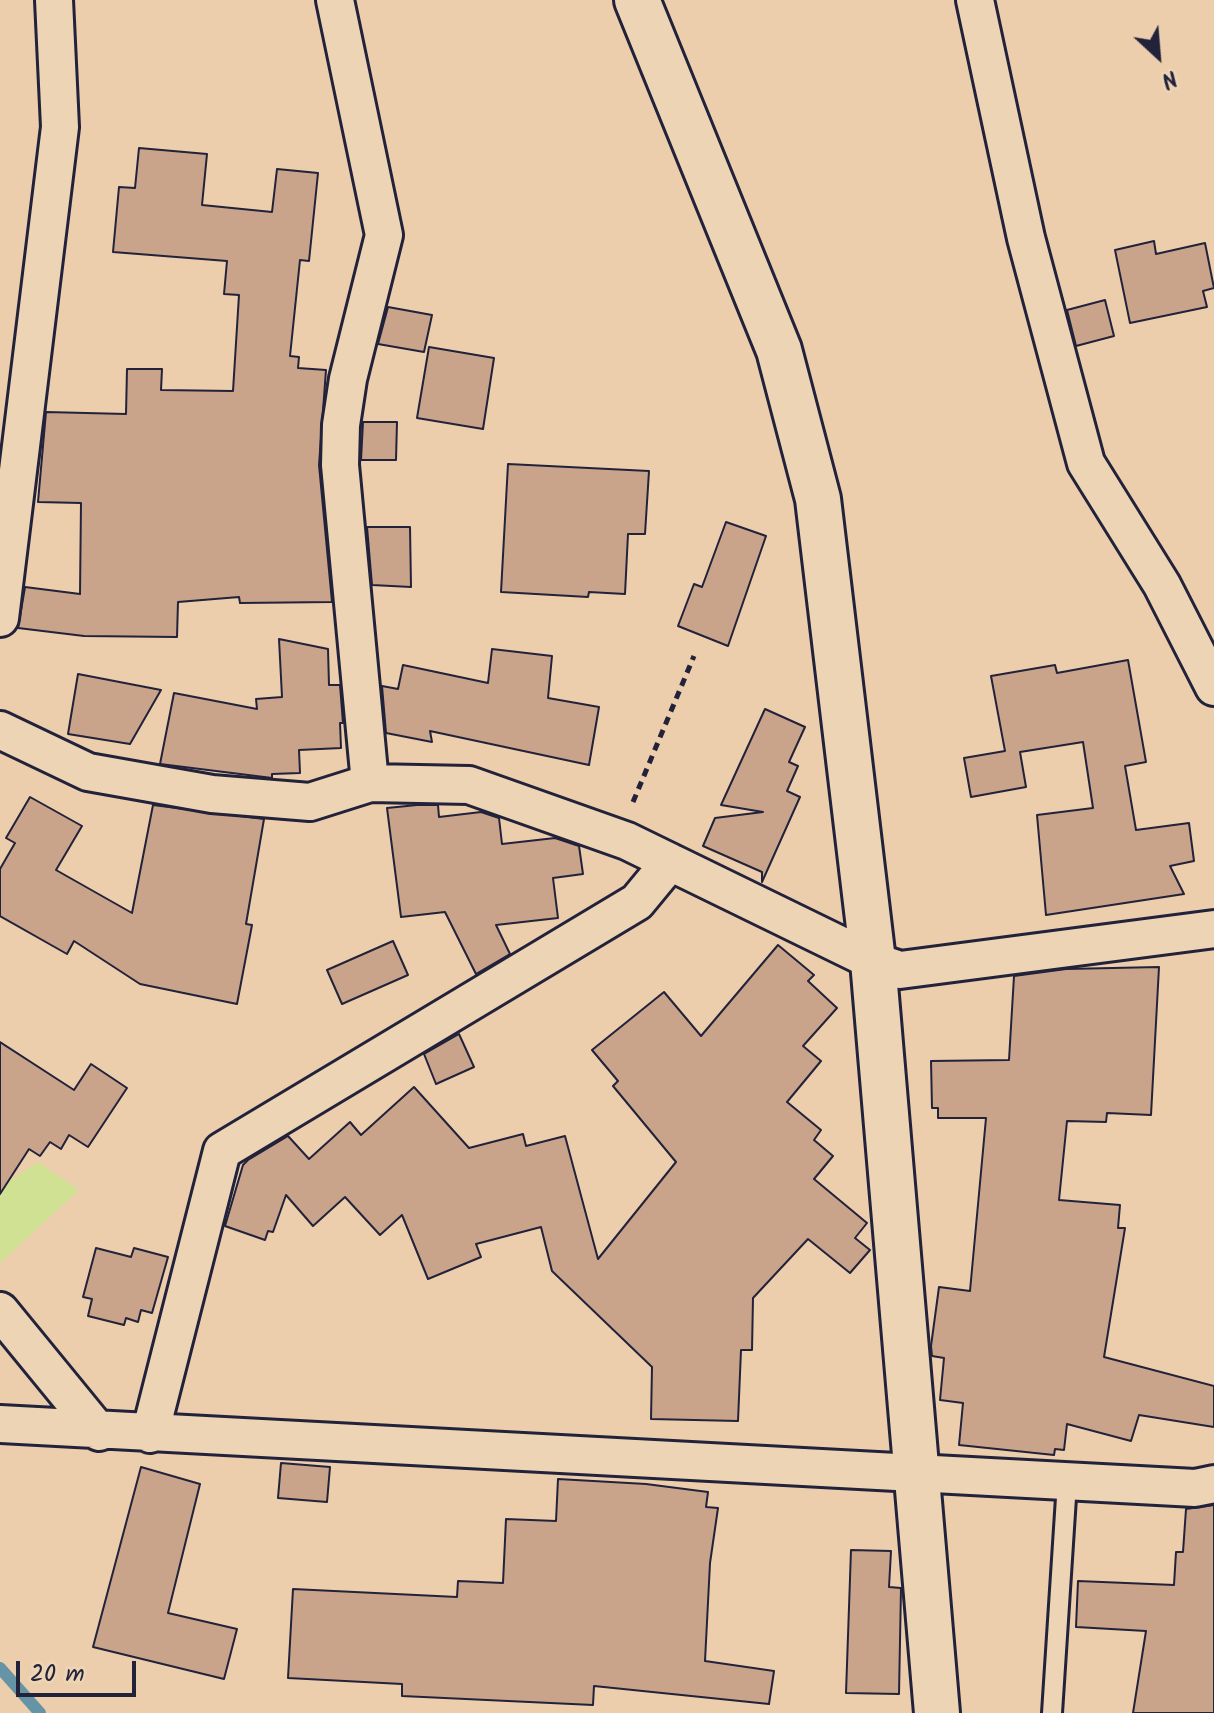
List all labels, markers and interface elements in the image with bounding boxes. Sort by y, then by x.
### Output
north arrow [1118,16,1198,96]
text: N [1155,59,1183,97]
scale bar [20,1645,140,1695]
text: 20 m [30,1655,85,1694]

